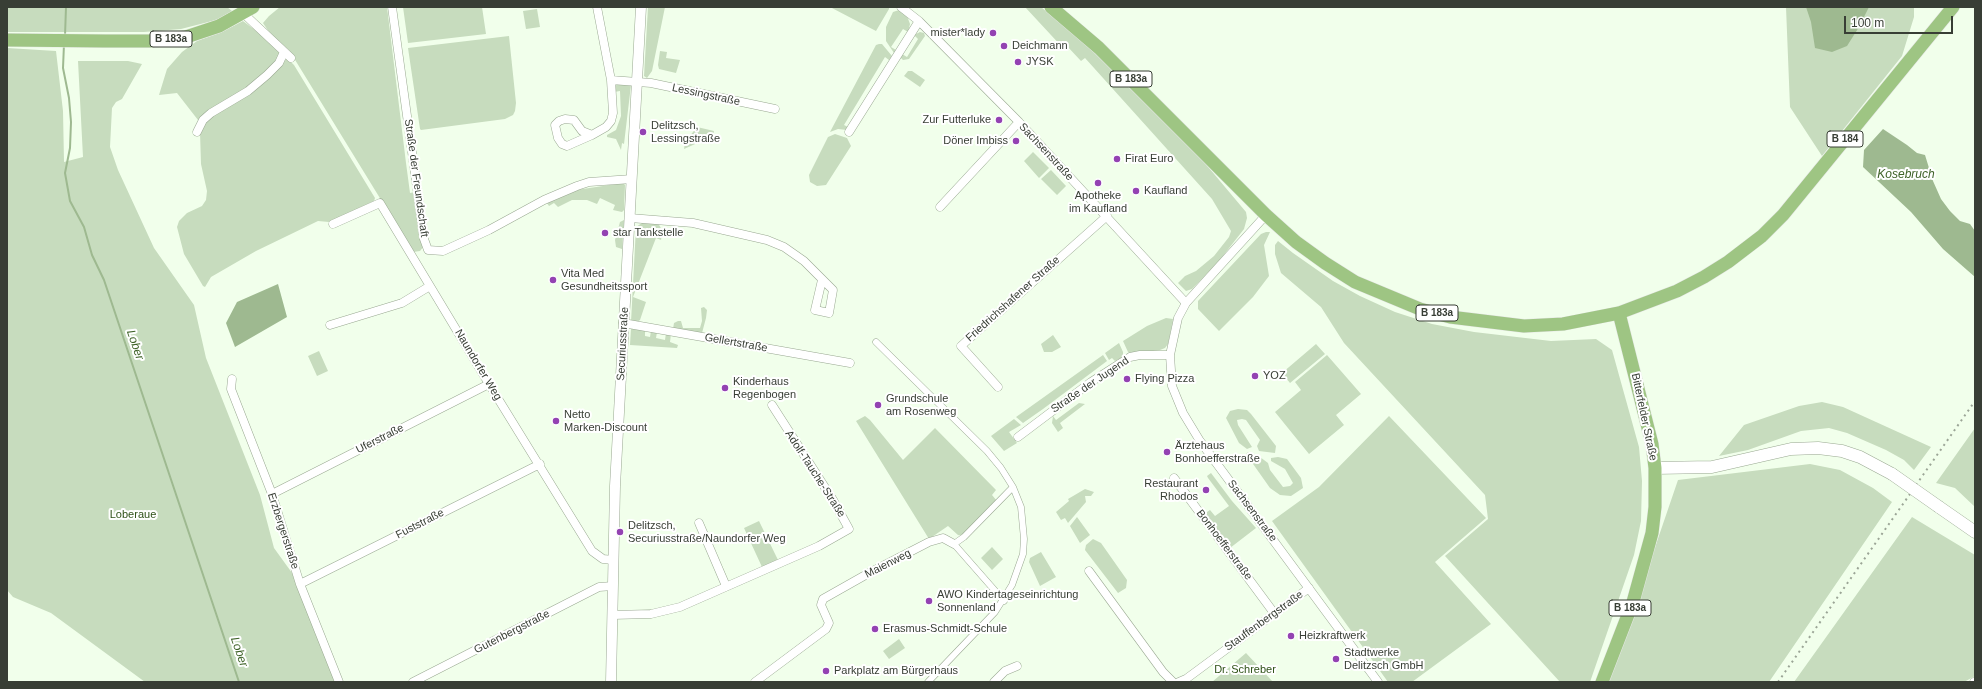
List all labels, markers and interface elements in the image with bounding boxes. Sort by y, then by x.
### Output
scale bar [1846,8,1955,34]
text: 100 m [1851,16,1884,30]
place label: mister*lady [931,26,985,40]
marker: mister*lady [988,28,998,38]
road number: B 183a [150,31,192,47]
place label: Deichmann [1012,39,1068,53]
marker: Deichmann [999,41,1009,51]
place label: JYSK [1026,55,1054,69]
marker: JYSK [1013,57,1023,67]
road number: B 183a [1110,71,1152,87]
street label: Lessingstraße [671,81,741,109]
place label: Zur Futterluke [923,113,991,127]
marker: Zur Futterluke [994,115,1004,125]
street label: Straße der Freundschaft [401,118,431,238]
place label: Delitzsch, Lessingstraße [651,119,720,145]
street label: Sachsenstraße [1016,120,1076,184]
marker: Delitzsch, Lessingstraße [638,127,648,137]
road number: B 184 [1827,131,1863,147]
place label: Döner Imbiss [943,134,1008,148]
marker: Döner Imbiss [1011,136,1021,146]
place label: Firat Euro [1125,152,1173,166]
marker: Firat Euro [1112,154,1122,164]
water label: Kosebruch [1877,168,1935,182]
marker: Apotheke im Kaufland [1093,178,1103,188]
place label: Kaufland [1144,184,1187,198]
marker: Kaufland [1131,186,1141,196]
place label: Apotheke im Kaufland [1069,189,1127,215]
place label: star Tankstelle [613,226,683,240]
marker: star Tankstelle [600,228,610,238]
street label: Friedrichshafener Straße [963,253,1063,345]
place label: Vita Med Gesundheitssport [561,267,647,293]
marker: Vita Med Gesundheitssport [548,275,558,285]
road number: B 183a [1416,305,1458,321]
street label: Securiusstraße [614,307,632,381]
street label: Naundorfer Weg [452,327,504,403]
water label: Lober [123,328,147,362]
street label: Gellertstraße [704,331,768,355]
street label: Straße der Jugend [1049,354,1131,416]
place label: YOZ [1263,369,1286,383]
marker: YOZ [1250,371,1260,381]
place label: Flying Pizza [1135,372,1194,386]
street label: Bitterfelder Straße [1628,372,1660,462]
marker: Flying Pizza [1122,374,1132,384]
place label: Kinderhaus Regenbogen [733,375,796,401]
marker: Kinderhaus Regenbogen [720,383,730,393]
place label: Grundschule am Rosenweg [886,392,956,418]
marker: Grundschule am Rosenweg [873,400,883,410]
place label: Netto Marken-Discount [564,408,647,434]
marker: Netto Marken-Discount [551,416,561,426]
street label: Uferstraße [354,421,406,457]
street label: Adolf-Tauche-Straße [782,428,848,520]
place label: Ärztehaus Bonhoefferstraße [1175,439,1260,465]
marker: Ärztehaus Bonhoefferstraße [1162,447,1172,457]
place label: Restaurant Rhodos [1144,477,1198,503]
street label: Sachsenstraße [1224,477,1280,545]
marker: Restaurant Rhodos [1201,485,1211,495]
street label: Erzbergerstraße [264,491,302,571]
street label: Fuststraße [394,506,446,542]
street label: Bonhoefferstraße [1193,507,1255,583]
park label: Loberaue [110,508,156,522]
place label: Delitzsch, Securiusstraße/Naundorfer Weg [628,519,786,545]
marker: Delitzsch, Securiusstraße/Naundorfer Weg [615,527,625,537]
street label: Maienweg [863,547,913,581]
place label: AWO Kindertageseinrichtung Sonnenland [937,588,1078,614]
street label: Stauffenbergstraße [1222,588,1306,654]
marker: AWO Kindertageseinrichtung Sonnenland [924,596,934,606]
road number: B 183a [1609,600,1651,616]
street label: Gutenbergstraße [472,607,552,657]
place label: Erasmus-Schmidt-Schule [883,622,1007,636]
marker: Erasmus-Schmidt-Schule [870,624,880,634]
place label: Heizkraftwerk [1299,629,1366,643]
marker: Heizkraftwerk [1286,631,1296,641]
water label: Lober [227,635,251,669]
place label: Stadtwerke Delitzsch GmbH [1344,646,1423,672]
marker: Stadtwerke Delitzsch GmbH [1331,654,1341,664]
park label: Dr. Schreber [1214,663,1276,677]
place label: Parkplatz am Bürgerhaus [834,664,958,678]
marker: Parkplatz am Bürgerhaus [821,666,831,676]

